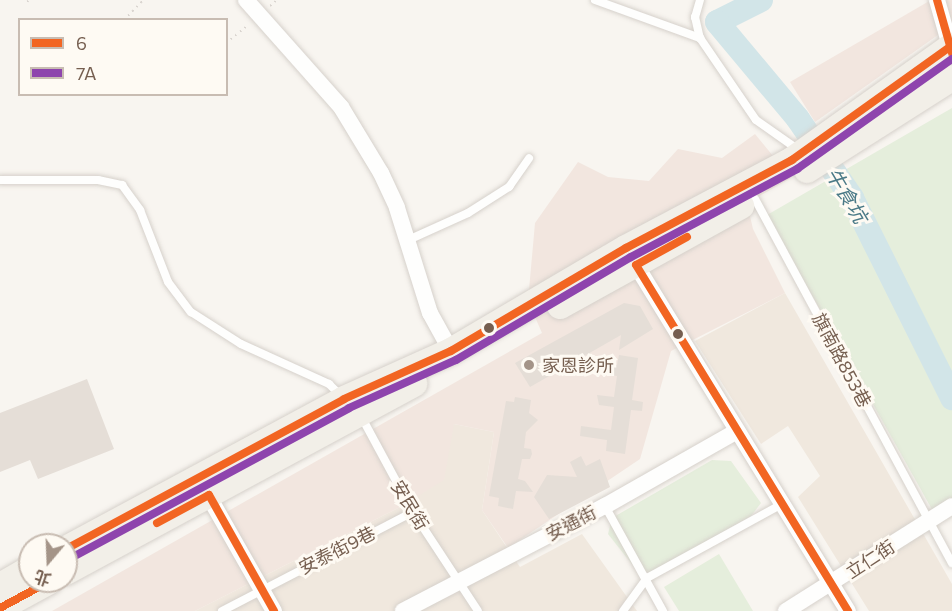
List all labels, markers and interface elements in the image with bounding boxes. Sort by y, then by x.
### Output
legend [18,18,228,96]
text: 6 [76,32,87,54]
text: 7A [76,62,96,84]
water label: 牛食坑 [821,163,873,227]
street label: 旗南路853巷 [808,309,876,411]
unlabelled marker [483,322,495,334]
unlabelled marker [672,328,684,340]
place label: 家恩診所 [542,354,614,376]
marker: 家恩診所 [520,356,538,374]
street label: 安民街 [387,476,433,534]
street label: 安通街 [542,501,600,545]
street label: 安泰街9巷 [295,522,379,578]
north arrow [18,533,78,593]
street label: 立仁街 [841,535,899,583]
text: 北 [32,567,53,590]

